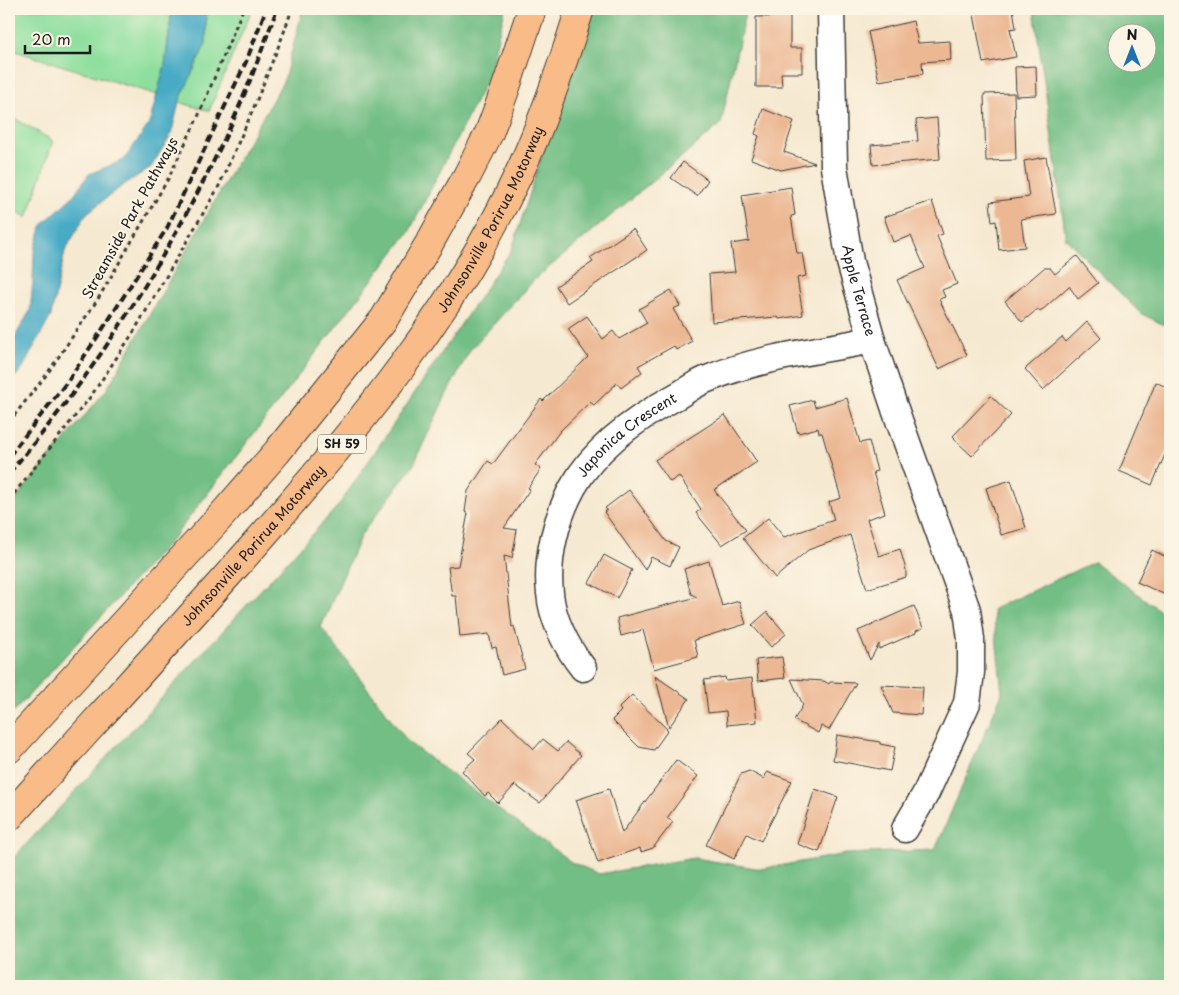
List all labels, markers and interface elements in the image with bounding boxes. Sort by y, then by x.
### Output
scale bar [25,22,90,54]
north arrow [1106,22,1156,72]
text: N [1126,24,1138,45]
text: 20 m [32,27,71,50]
street label: Johnsonville Porirua Motorway [432,123,548,317]
street label: Streamside Park Pathways [76,133,183,302]
street label: Apple Terrace [837,243,881,338]
street label: Japonica Crescent [571,387,680,481]
road number: SH 59 [318,434,366,454]
street label: Johnsonville Porirua Motorway [176,460,330,631]

